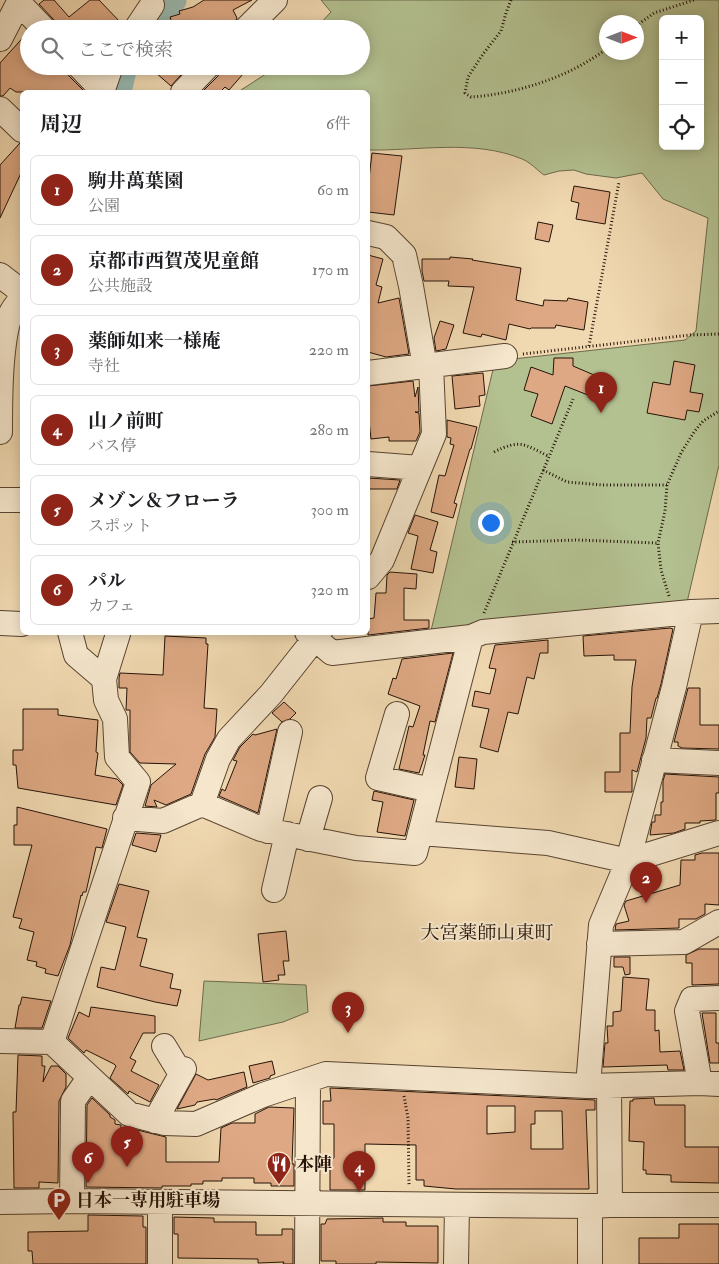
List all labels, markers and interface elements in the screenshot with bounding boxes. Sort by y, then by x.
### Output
north arrow [599,15,644,60]
map controls [659,15,704,150]
button: + [659,15,704,60]
search box [20,20,370,75]
icon: search [38,34,66,62]
text: ここで検索 [78,38,173,62]
button: − [659,60,704,105]
button: locate [659,105,704,150]
text: 周辺 [40,111,82,138]
text: 6件 [326,114,350,134]
text: 駒井萬葉園 [88,169,183,193]
text: 1 [54,180,60,200]
text: 60 m [317,180,349,200]
text: 公園 [88,196,120,216]
text: 京都市西賀茂児童館 [88,249,259,273]
text: 2 [53,260,61,280]
text: 170 m [312,260,349,280]
text: 公共施設 [88,276,152,296]
text: 薬師如来一様庵 [88,329,221,353]
text: 3 [54,340,60,360]
text: 220 m [309,340,349,360]
text: 寺社 [88,356,120,376]
pin: 1 [585,372,617,413]
text: 山ノ前町 [88,409,164,433]
text: 4 [53,420,61,440]
text: 280 m [309,420,349,440]
text: バス停 [88,436,136,456]
text: メゾン＆フローラ [88,489,239,513]
text: 5 [53,500,61,520]
text: 300 m [311,500,349,520]
your location [478,510,504,536]
text: スポット [88,516,152,536]
text: パル [88,569,126,593]
text: 6 [53,580,61,600]
text: 320 m [311,580,349,600]
text: カフェ [88,596,135,616]
pin: 2 [630,862,662,903]
district label: 大宮薬師山東町 [420,921,554,945]
pin: 3 [332,992,364,1033]
pin: 5 [111,1126,143,1167]
pin: 6 [72,1142,104,1183]
restaurant icon: 本陣 [266,1151,292,1185]
pin: 4 [343,1151,375,1192]
place label: 本陣 [296,1153,332,1176]
parking icon: 日本一専用駐車場 [46,1187,72,1221]
place label: 日本一専用駐車場 [76,1189,220,1212]

